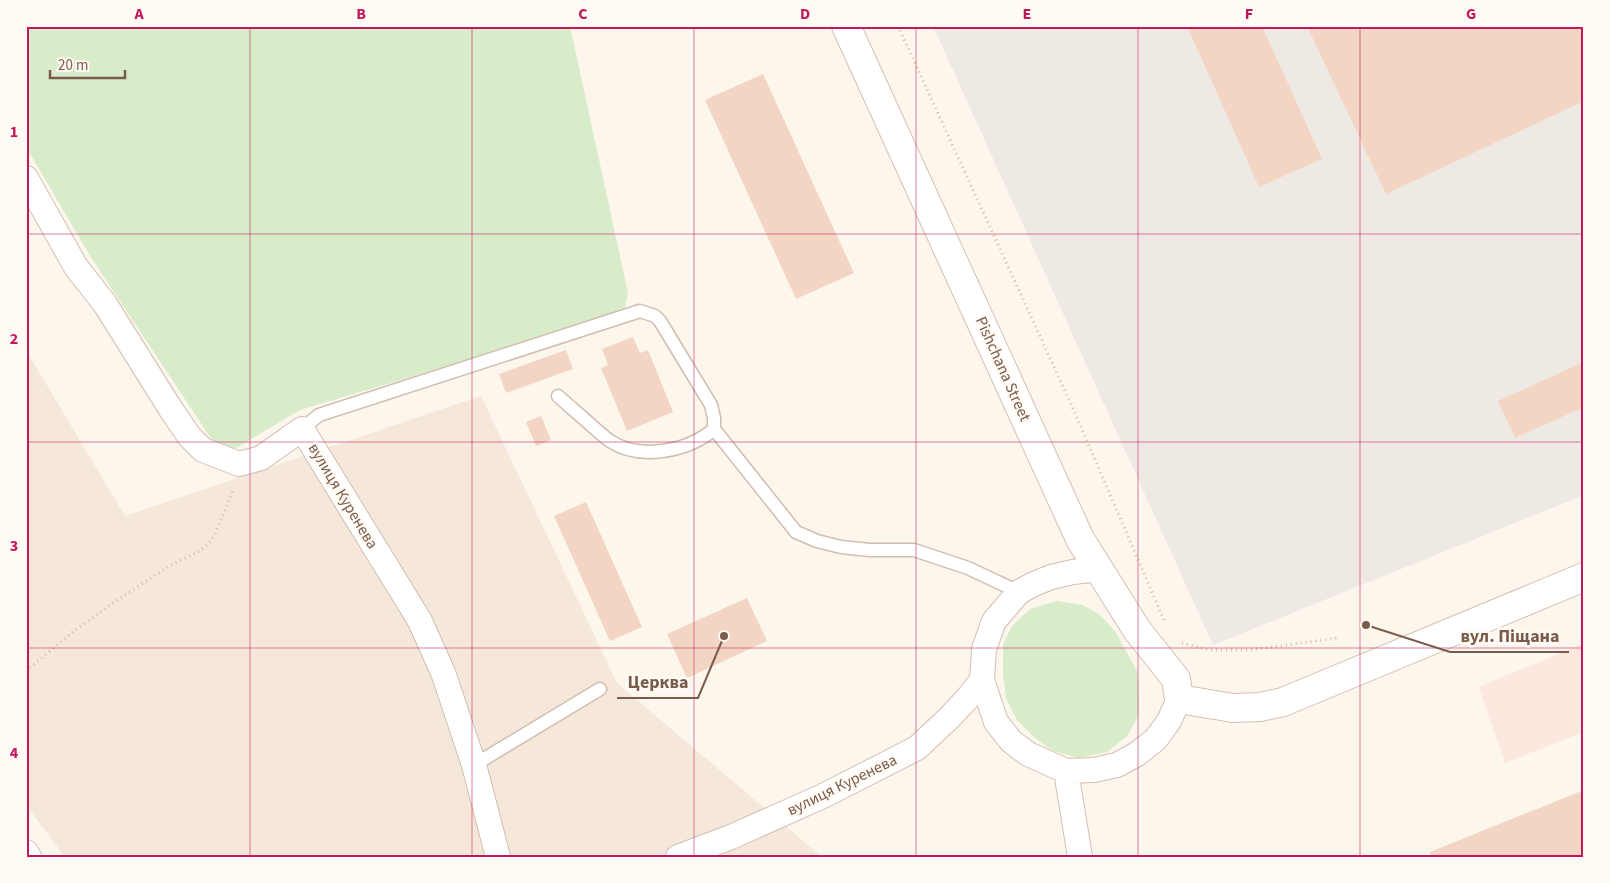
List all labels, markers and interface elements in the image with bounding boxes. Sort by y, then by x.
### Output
text: A [133,3,144,25]
text: B [356,3,366,25]
text: C [578,3,588,25]
text: D [800,3,810,25]
text: E [1023,3,1031,25]
text: F [1245,3,1253,25]
text: G [1466,3,1476,25]
scale bar [50,48,125,80]
text: 20 m [58,55,88,76]
text: 1 [10,121,18,143]
street label: Pishchana Street [970,313,1036,425]
text: 2 [10,328,18,350]
street label: вулиця Куренева [303,439,383,553]
text: 3 [10,535,18,557]
callout: вул. Піщана [1450,619,1569,652]
text: вул. Піщана [1460,624,1560,649]
callout: Церква [617,665,698,698]
text: Церква [628,670,688,695]
text: 4 [10,742,19,764]
street label: вулиця Куренева [783,749,901,821]

